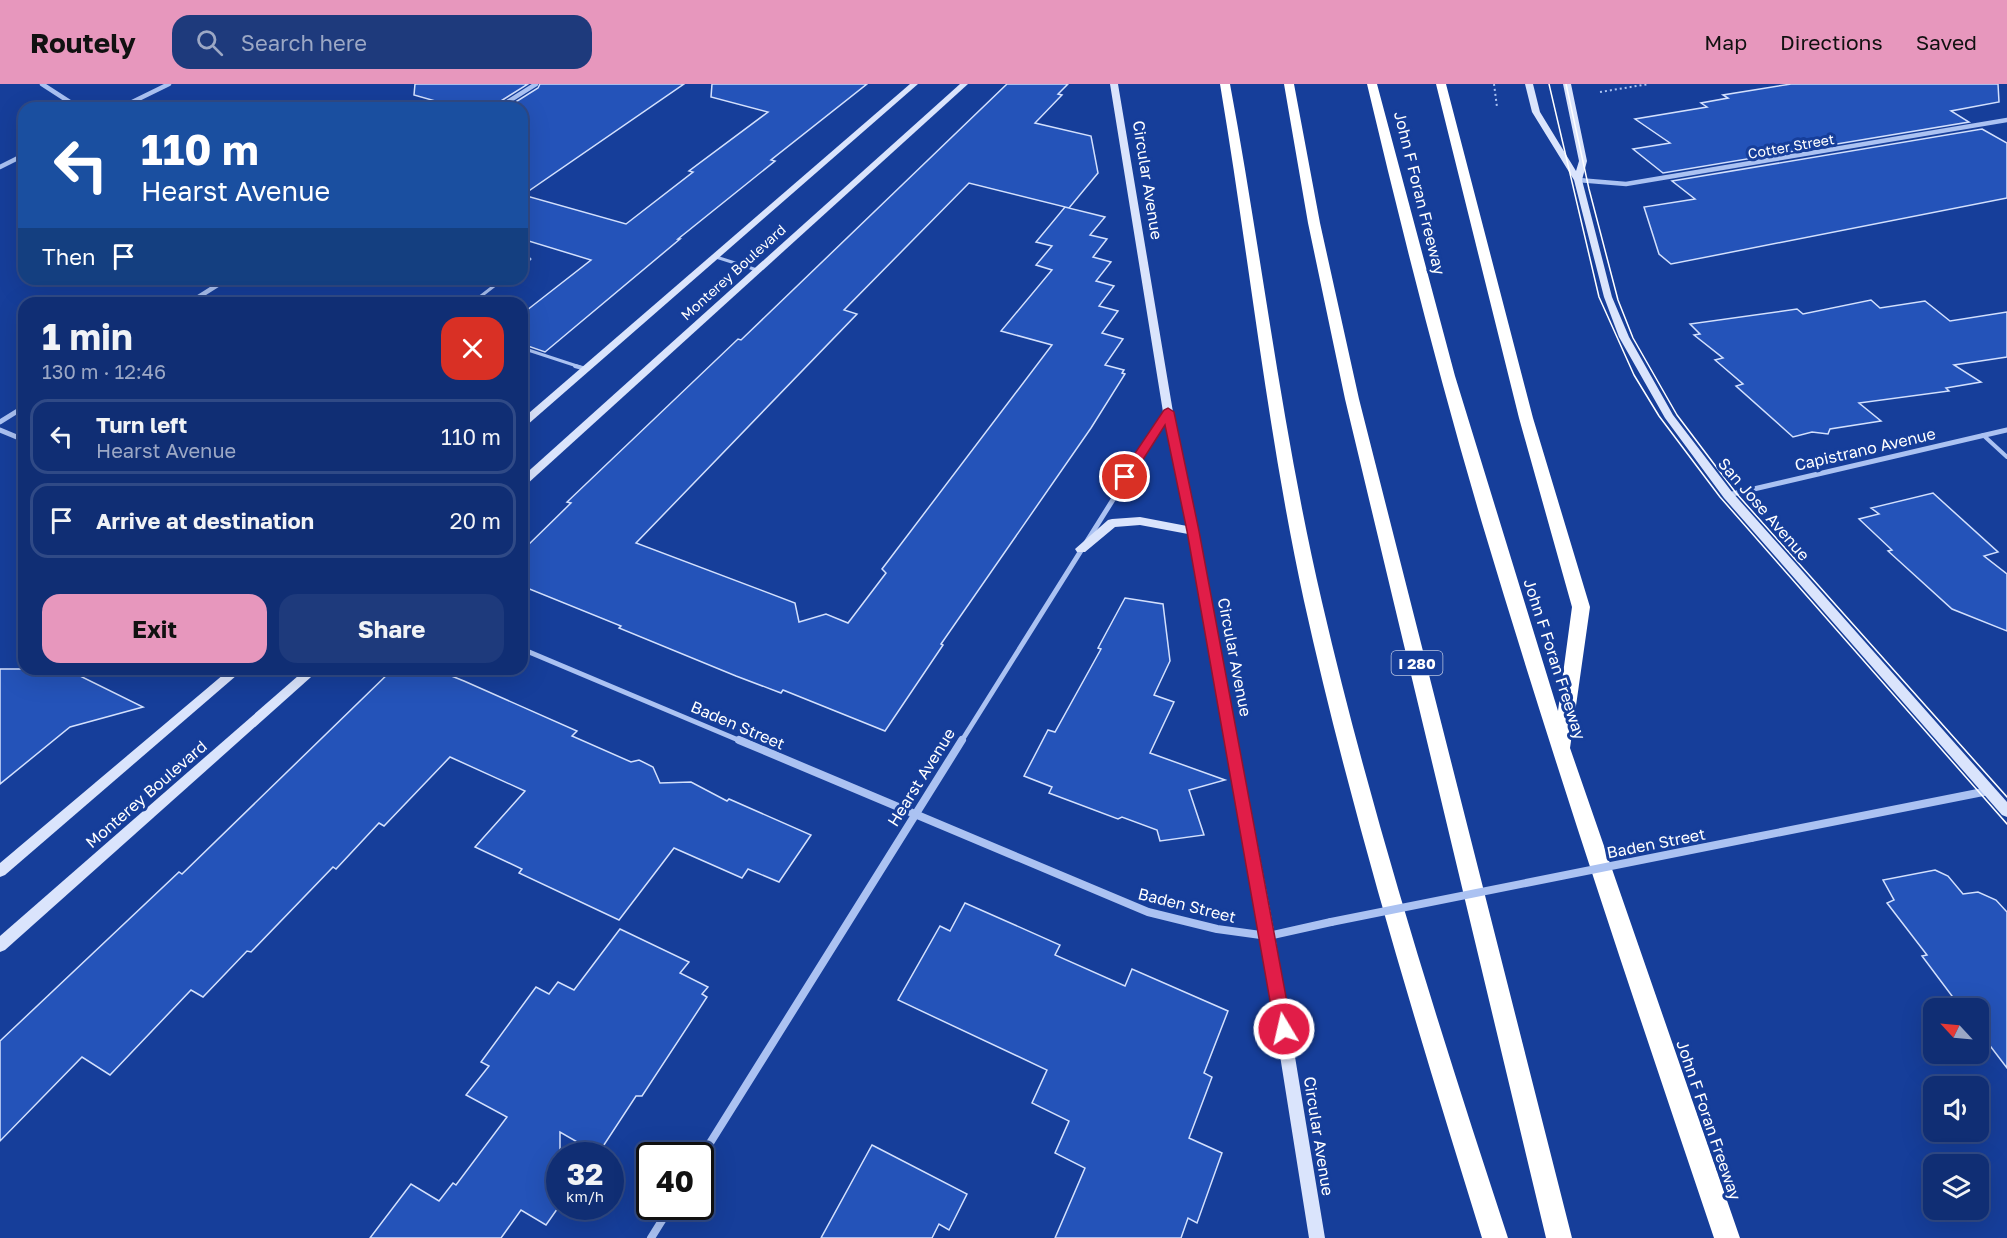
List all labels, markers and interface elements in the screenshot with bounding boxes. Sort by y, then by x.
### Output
search box [172,15,592,69]
text: Routely [30,26,136,59]
icon: search [193,26,226,59]
text: Search here [241,29,367,56]
text: Map [1704,29,1747,55]
text: Directions [1780,29,1883,55]
text: Saved [1916,29,1977,55]
street label: John F Foran Freeway [1390,109,1450,277]
street label: Circular Avenue [1129,119,1167,241]
text: 110 m [141,124,259,174]
icon: left [42,126,120,204]
street label: Cotter Street [1746,130,1836,162]
text: Hearst Avenue [141,175,330,207]
street label: Monterey Boulevard [677,221,789,323]
icon: arrive [107,240,140,273]
text: Then [42,243,95,270]
text: 1 min [42,315,133,358]
button: close [441,317,504,380]
text: 130 m · 12:46 [42,359,166,383]
text: Turn left [96,411,187,438]
icon: left [45,420,78,453]
text: 110 m [441,423,501,450]
street label: Capistrano Avenue [1793,423,1937,475]
text: Hearst Avenue [96,438,236,462]
pin [1099,451,1150,502]
street label: San Jose Avenue [1714,453,1814,565]
icon: arrive [1108,460,1141,493]
icon: arrive [45,504,78,537]
text: Arrive at destination [96,507,314,534]
text: 20 m [450,507,501,534]
street label: John F Foran Freeway [1520,576,1590,742]
button: Exit [42,594,267,663]
button: Share [279,594,504,663]
street label: Circular Avenue [1214,596,1256,718]
road number: I 280 [1392,651,1442,675]
street label: Baden Street [688,696,788,754]
street label: Hearst Avenue [883,724,959,830]
street label: Monterey Boulevard [81,736,211,852]
street label: Baden Street [1605,824,1707,862]
street label: Baden Street [1136,883,1238,927]
position arrow [1252,997,1316,1061]
north arrow [1923,998,1989,1064]
map controls [1923,998,1989,1220]
street label: John F Foran Freeway [1672,1037,1746,1203]
street label: Circular Avenue [1300,1075,1338,1197]
button: sound [1923,1076,1989,1142]
speed limit sign: 40 [636,1142,714,1220]
button: layers [1923,1154,1989,1220]
text: 32 [567,1156,603,1192]
text: km/h [566,1187,604,1205]

